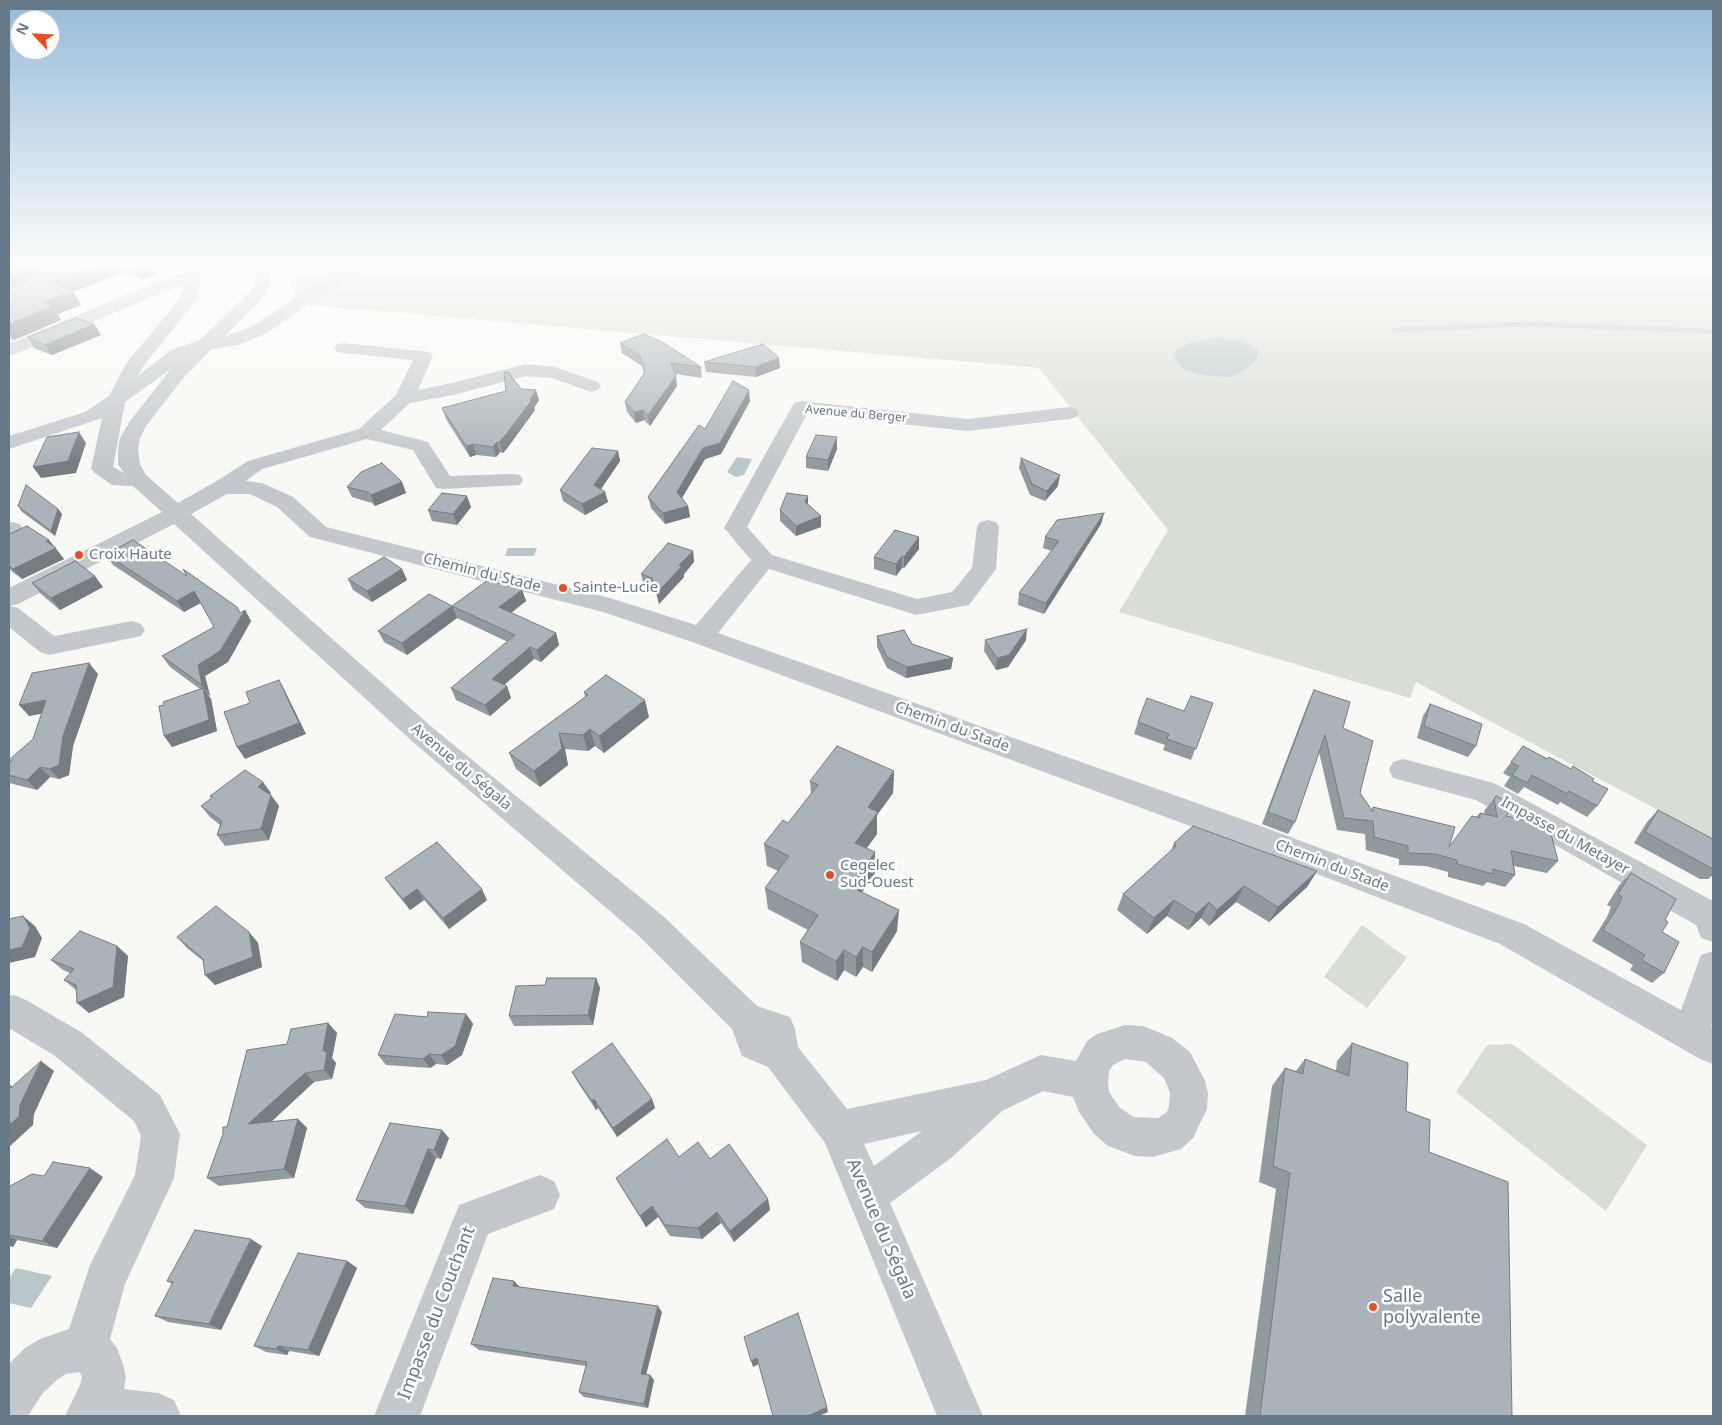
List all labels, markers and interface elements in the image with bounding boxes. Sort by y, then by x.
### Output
north arrow [10,10,60,60]
text: N [11,20,33,38]
street label: Avenue du Berger [805,402,907,426]
place label: Croix Haute [89,546,172,564]
marker: Croix Haute [73,549,85,561]
street label: Chemin du Stade [421,550,543,596]
place label: Sainte-Lucie [573,579,658,597]
marker: Sainte-Lucie [557,582,569,594]
street label: Chemin du Stade [892,698,1012,756]
street label: Avenue du Ségala [407,720,515,814]
street label: Impasse du Metayer [1498,793,1632,879]
street label: Chemin du Stade [1273,836,1391,896]
place label: Cegelec Sud-Ouest [840,857,914,892]
marker: Cegelec Sud-Ouest [824,869,836,881]
street label: Avenue du Ségala [842,1155,920,1303]
street label: Impasse du Couchant [394,1223,480,1403]
place label: Salle polyvalente [1383,1286,1481,1328]
marker: Salle polyvalente [1367,1301,1379,1313]

